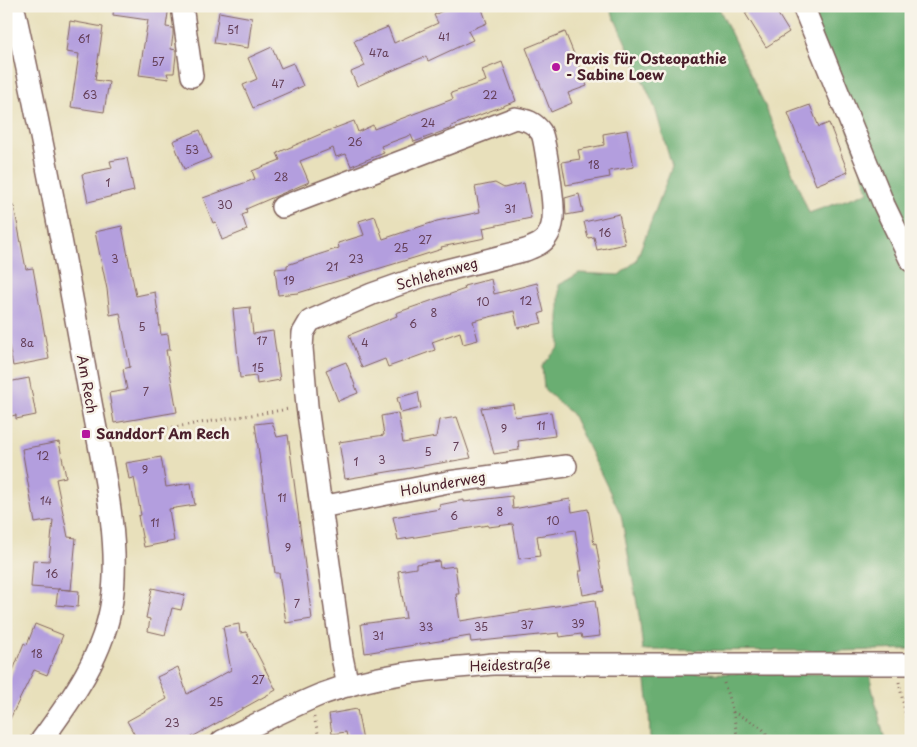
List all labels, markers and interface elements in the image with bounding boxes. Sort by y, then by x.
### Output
house number: 51 [227,21,239,38]
house number: 41 [438,28,450,45]
house number: 61 [78,30,90,47]
house number: 47a [369,44,389,61]
place label: Praxis für Osteopathie - Sabine Loew [566,48,727,85]
house number: 57 [151,53,165,70]
marker: Praxis für Osteopathie - Sabine Loew [550,61,562,73]
house number: 47 [272,75,285,92]
house number: 63 [83,86,97,103]
house number: 22 [483,86,497,103]
house number: 24 [421,114,435,131]
house number: 26 [347,133,363,150]
house number: 53 [185,141,199,158]
house number: 18 [588,156,600,173]
house number: 28 [274,168,288,185]
house number: 1 [106,174,111,191]
house number: 30 [217,196,233,213]
house number: 31 [504,200,516,217]
house number: 16 [599,224,612,241]
house number: 27 [418,231,432,248]
house number: 25 [394,239,408,256]
house number: 3 [111,250,119,267]
house number: 23 [349,250,363,267]
street label: Schlehenweg [393,252,480,295]
house number: 21 [326,258,338,275]
house number: 19 [283,272,295,289]
house number: 12 [520,292,533,309]
house number: 10 [477,293,489,310]
house number: 8 [431,304,438,321]
house number: 6 [409,315,417,332]
house number: 5 [138,318,146,335]
house number: 17 [257,332,268,349]
house number: 8a [20,334,34,351]
house number: 4 [361,334,369,351]
street label: Am Rech [72,353,103,415]
house number: 15 [252,359,264,376]
house number: 7 [143,383,149,400]
house number: 11 [536,417,546,434]
house number: 9 [501,420,507,437]
place label: Sanddorf Am Rech [96,423,230,444]
marker: Sanddorf Am Rech [80,428,92,440]
house number: 7 [453,438,459,455]
house number: 5 [424,443,432,460]
house number: 12 [37,447,50,464]
house number: 3 [378,451,386,468]
house number: 1 [354,453,359,470]
house number: 9 [142,461,148,478]
street label: Holunderweg [398,466,487,501]
house number: 11 [277,489,287,506]
house number: 14 [40,492,52,509]
house number: 8 [497,503,504,520]
house number: 6 [450,507,458,524]
house number: 10 [547,512,559,529]
house number: 11 [150,514,160,531]
house number: 9 [285,539,291,556]
house number: 16 [46,565,59,582]
house number: 7 [294,595,300,612]
house number: 39 [571,615,585,632]
house number: 37 [521,616,534,633]
house number: 33 [419,618,433,635]
house number: 35 [474,618,488,635]
house number: 31 [372,627,384,644]
house number: 18 [31,645,43,662]
street label: Heidestraße [469,653,551,676]
house number: 27 [251,671,265,688]
house number: 25 [209,693,223,710]
house number: 23 [165,714,179,731]

